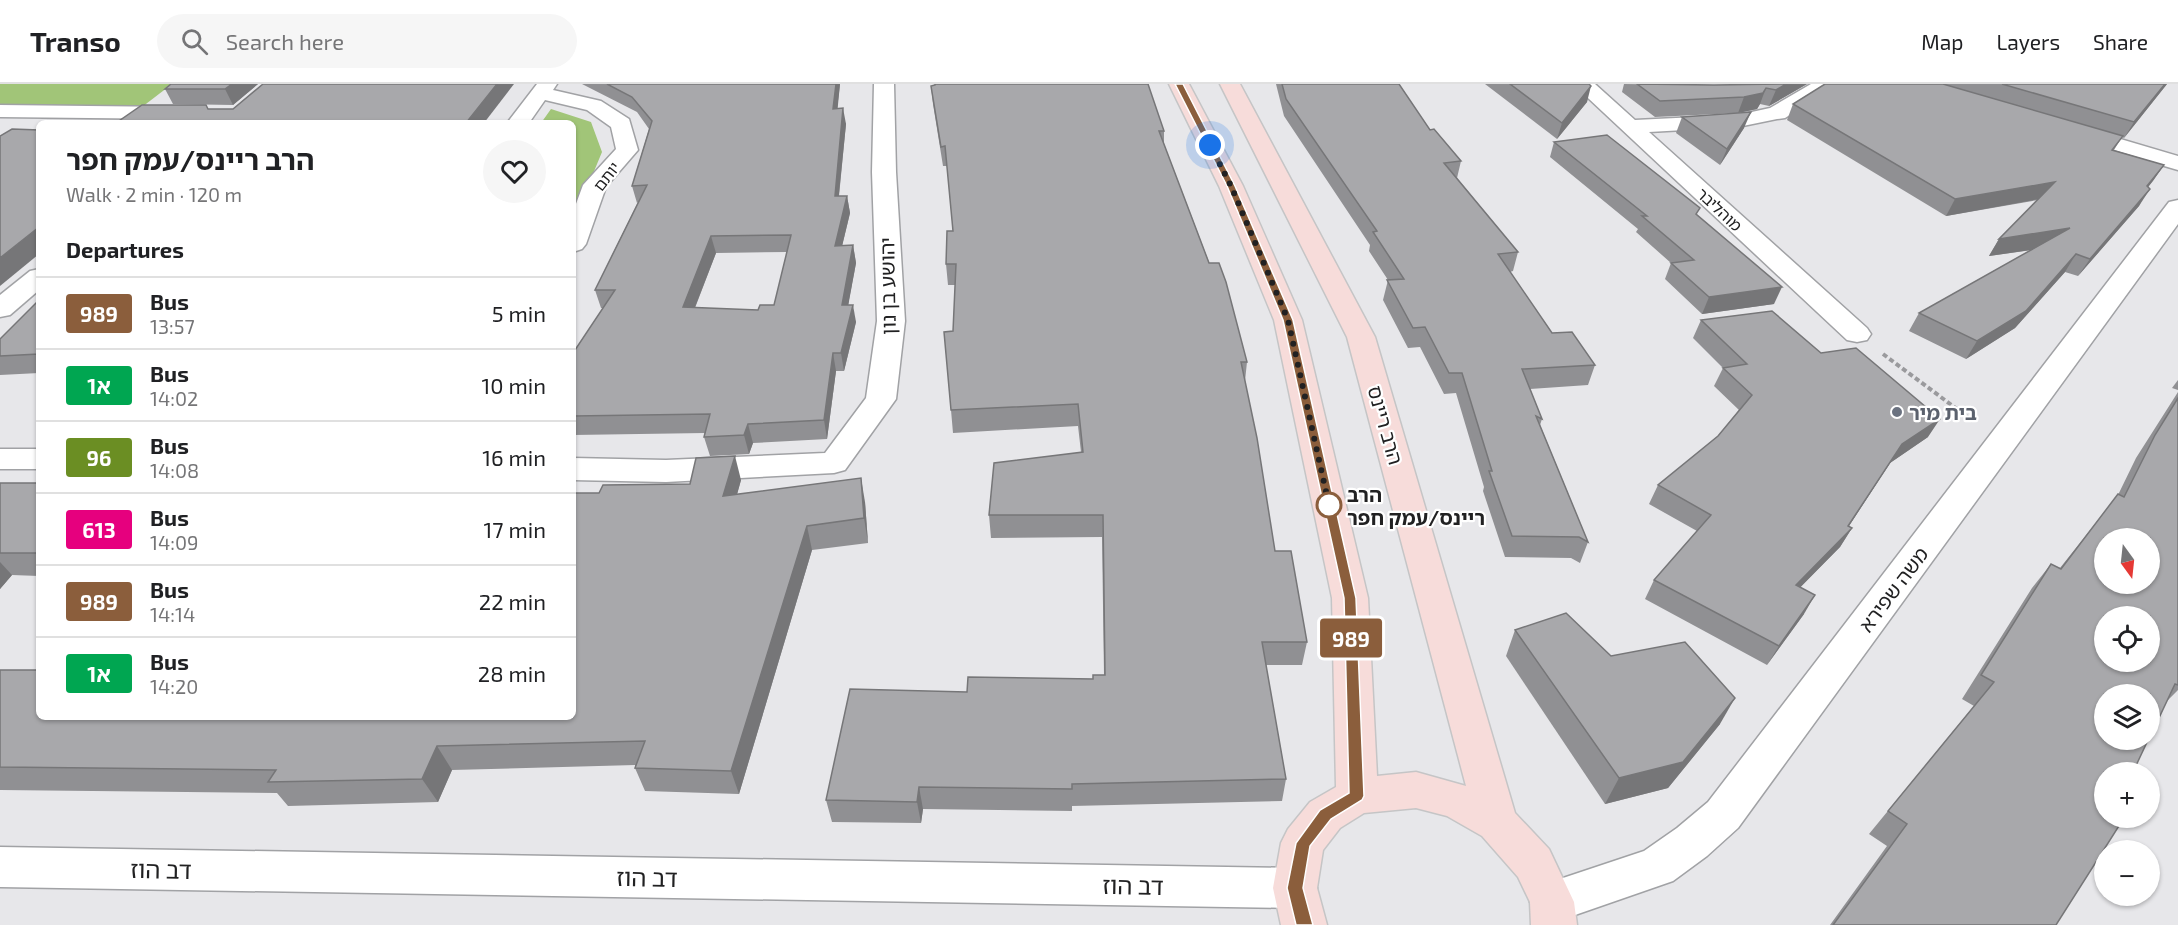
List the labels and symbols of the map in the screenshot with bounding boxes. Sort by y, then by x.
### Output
your location [1195,130,1225,160]
street label: יותם [589,158,623,194]
street label: מוהליבר [1694,183,1746,235]
street label: יהושע בן נון [874,237,900,335]
street label: הרב ריינס [1363,383,1409,467]
place label: בית מיר [1909,400,1977,424]
marker: בית מיר [1890,405,1904,419]
place label: הרב ריינס/עמק חפר [1347,482,1485,529]
marker: הרב ריינס/עמק חפר [1316,492,1342,518]
north arrow [2094,528,2160,594]
street label: משה שפירא [1853,542,1933,636]
line badge: 989 [1316,618,1386,658]
street label: דב הוז [130,854,192,884]
street label: דב הוז [616,862,678,892]
street label: דב הוז [1102,870,1164,900]

